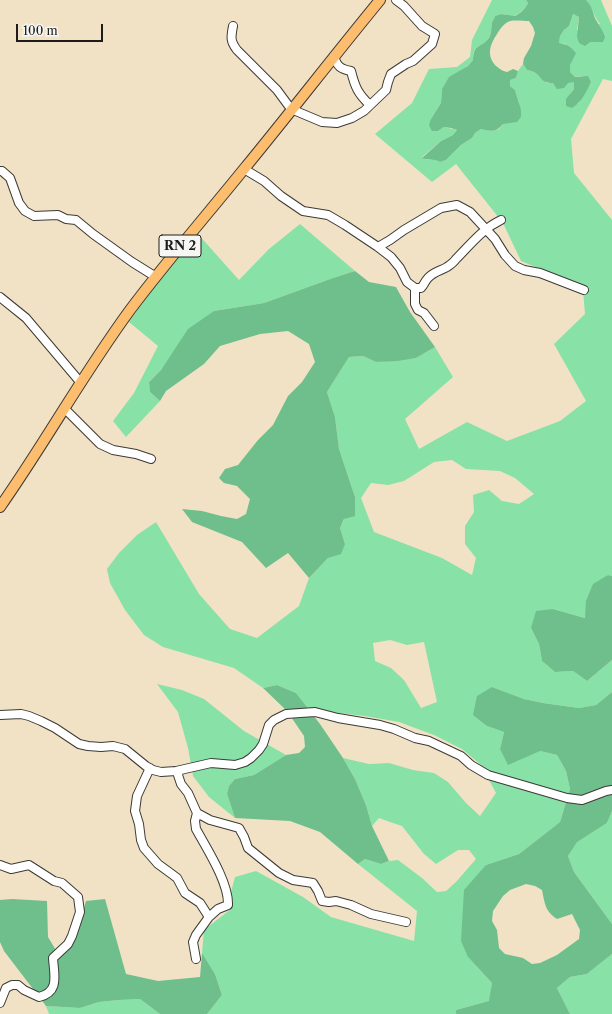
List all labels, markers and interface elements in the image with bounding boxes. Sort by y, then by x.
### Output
scale bar [18,16,105,42]
text: 100 m [23,23,58,38]
road number: RN 2 [159,235,201,257]

